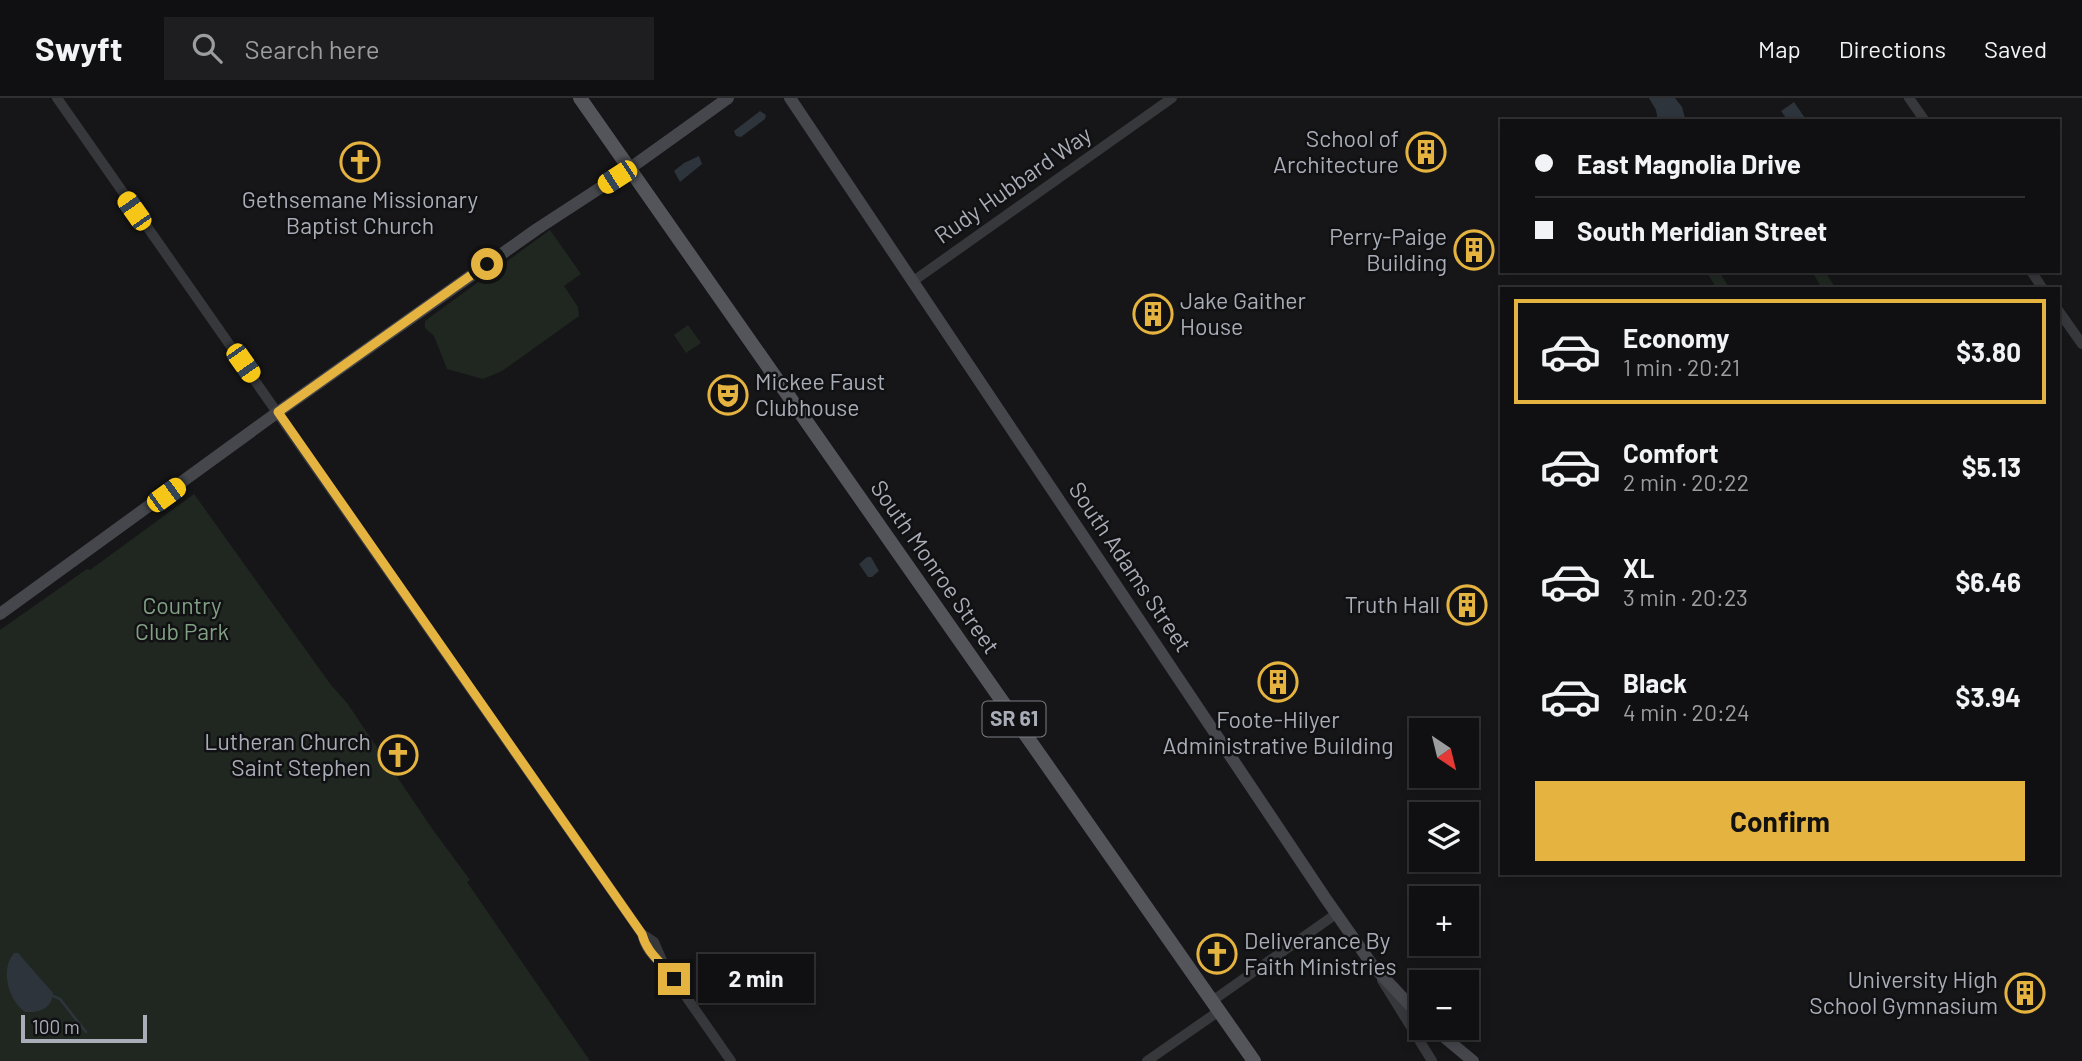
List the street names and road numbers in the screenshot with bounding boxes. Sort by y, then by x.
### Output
street label: Rudy Hubbard Way [929,119,1097,249]
street label: South Monroe Street [865,474,1006,659]
street label: South Adams Street [1064,476,1198,657]
road number: SR 61 [982,702,1046,736]

